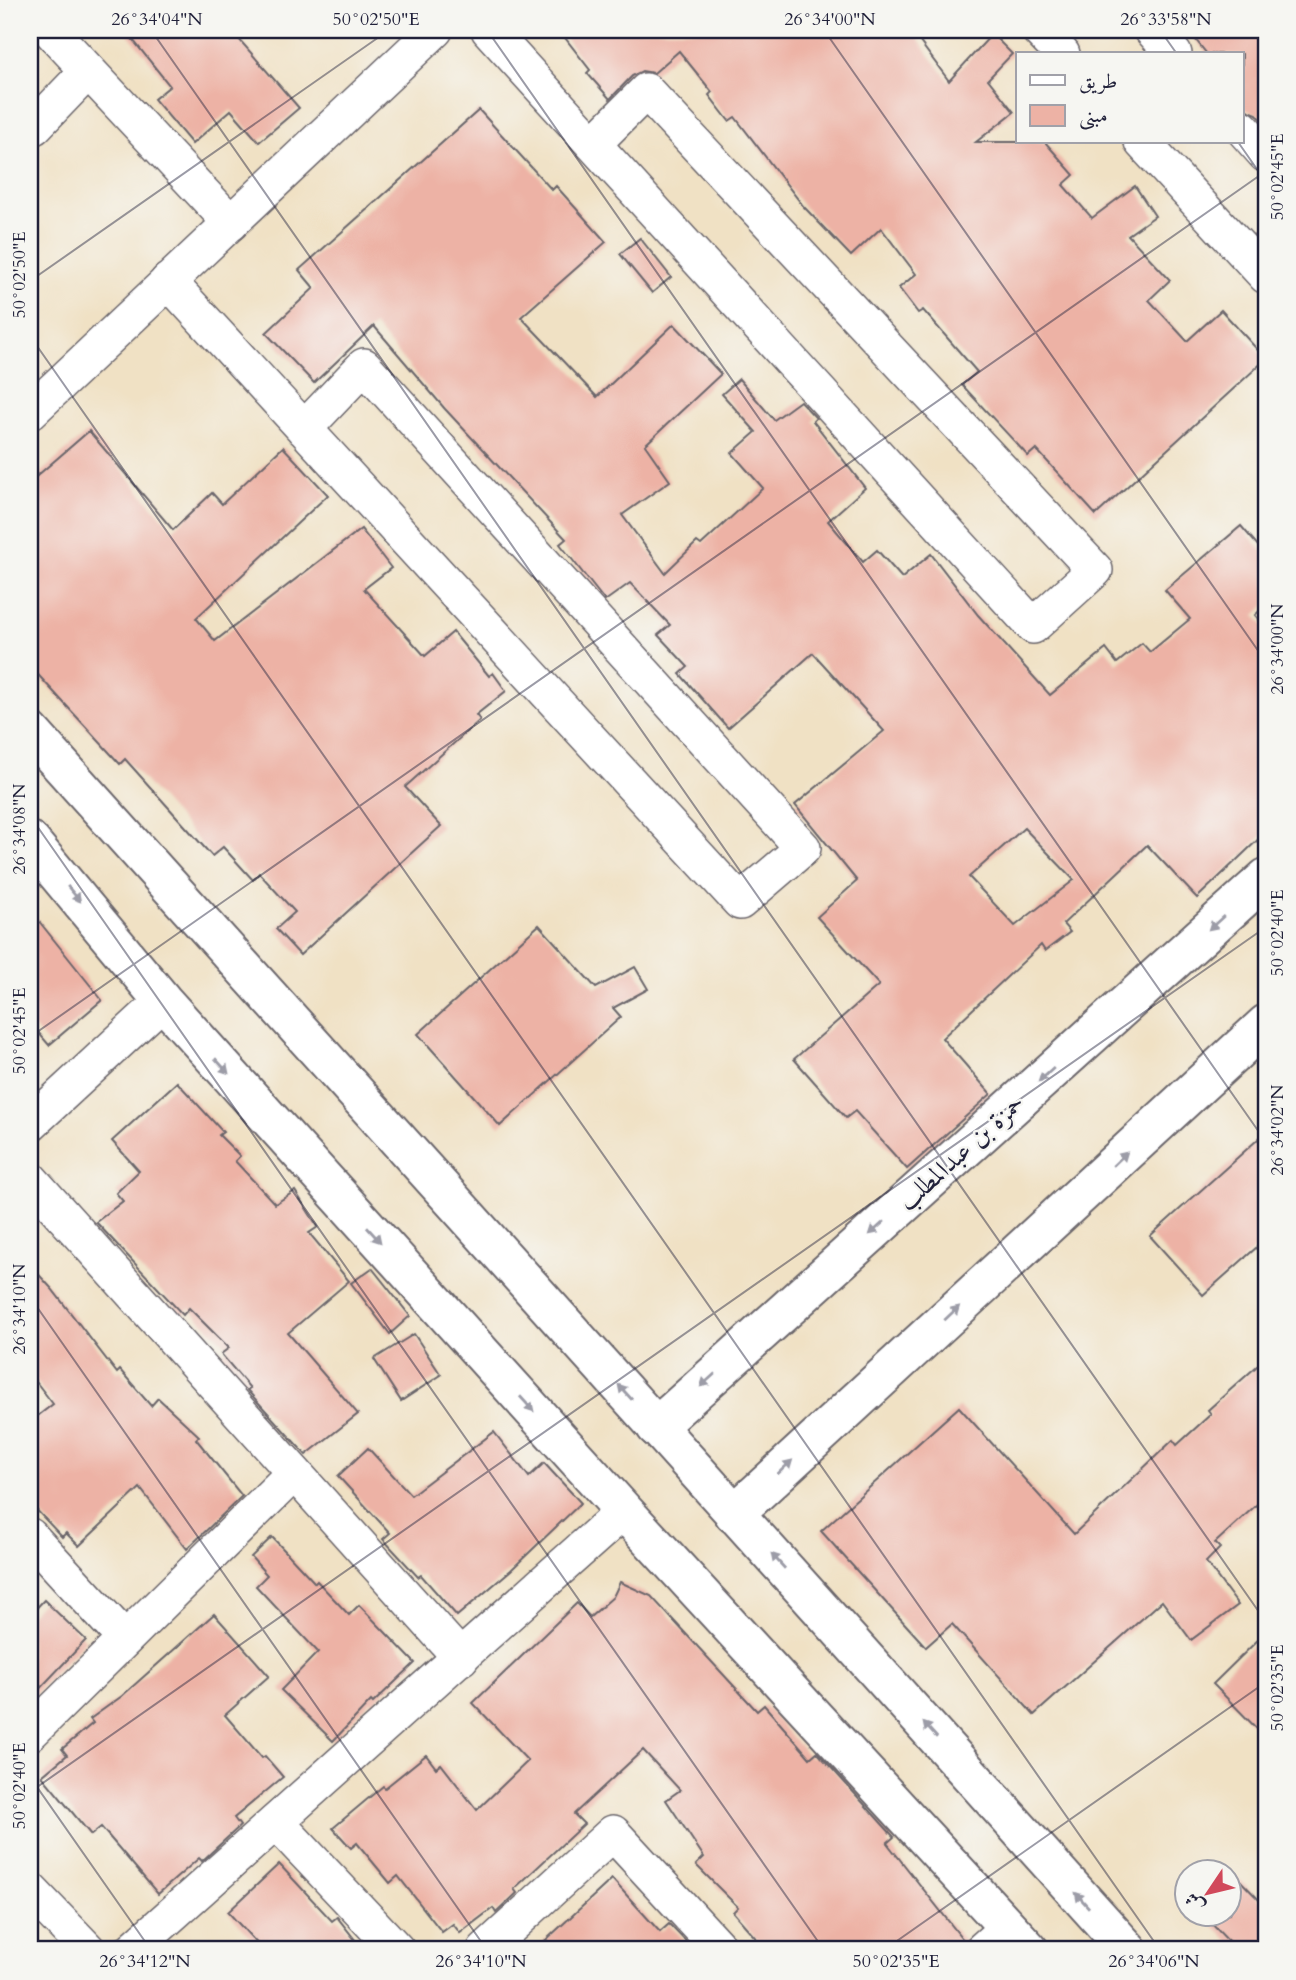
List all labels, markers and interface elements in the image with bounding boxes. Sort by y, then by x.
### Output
text: 26°34'04"N [111,7,203,32]
text: 50°02'50"E [332,7,420,32]
text: 26°34'00"N [784,7,876,32]
text: 26°33'58"N [1120,7,1212,32]
legend [1016,52,1244,144]
text: طريق [1079,67,1117,96]
text: مبنى [1079,101,1108,130]
text: 50°02'45"E [1265,133,1290,221]
text: 50°02'50"E [7,231,32,319]
text: 26°34'00"N [1265,603,1290,695]
text: 26°34'08"N [7,783,32,875]
one-way arrow [66,884,81,902]
text: 50°02'40"E [1265,889,1290,977]
one-way arrow [1207,915,1224,931]
text: 50°02'45"E [7,987,32,1075]
one-way arrow [214,1057,230,1075]
one-way arrow [1038,1067,1055,1083]
text: 26°34'02"N [1265,1084,1290,1176]
street label: حمزة بن عبدالمطلب [890,1086,1032,1218]
one-way arrow [1111,1152,1128,1168]
one-way arrow [869,1219,886,1235]
one-way arrow [366,1226,382,1243]
text: 26°34'10"N [7,1263,32,1355]
one-way arrow [943,1306,960,1322]
one-way arrow [699,1372,717,1388]
one-way arrow [618,1384,633,1401]
one-way arrow [519,1395,535,1413]
one-way arrow [776,1460,793,1476]
one-way arrow [770,1553,786,1570]
text: 50°02'35"E [1265,1644,1290,1732]
one-way arrow [923,1722,938,1739]
text: 50°02'40"E [7,1742,32,1830]
north arrow [1174,1857,1244,1927]
text: ش [1179,1887,1211,1917]
one-way arrow [1075,1891,1090,1908]
text: 26°34'12"N [99,1949,191,1974]
text: 26°34'10"N [435,1949,527,1974]
text: 50°02'35"E [852,1949,940,1974]
text: 26°34'06"N [1108,1949,1200,1974]

